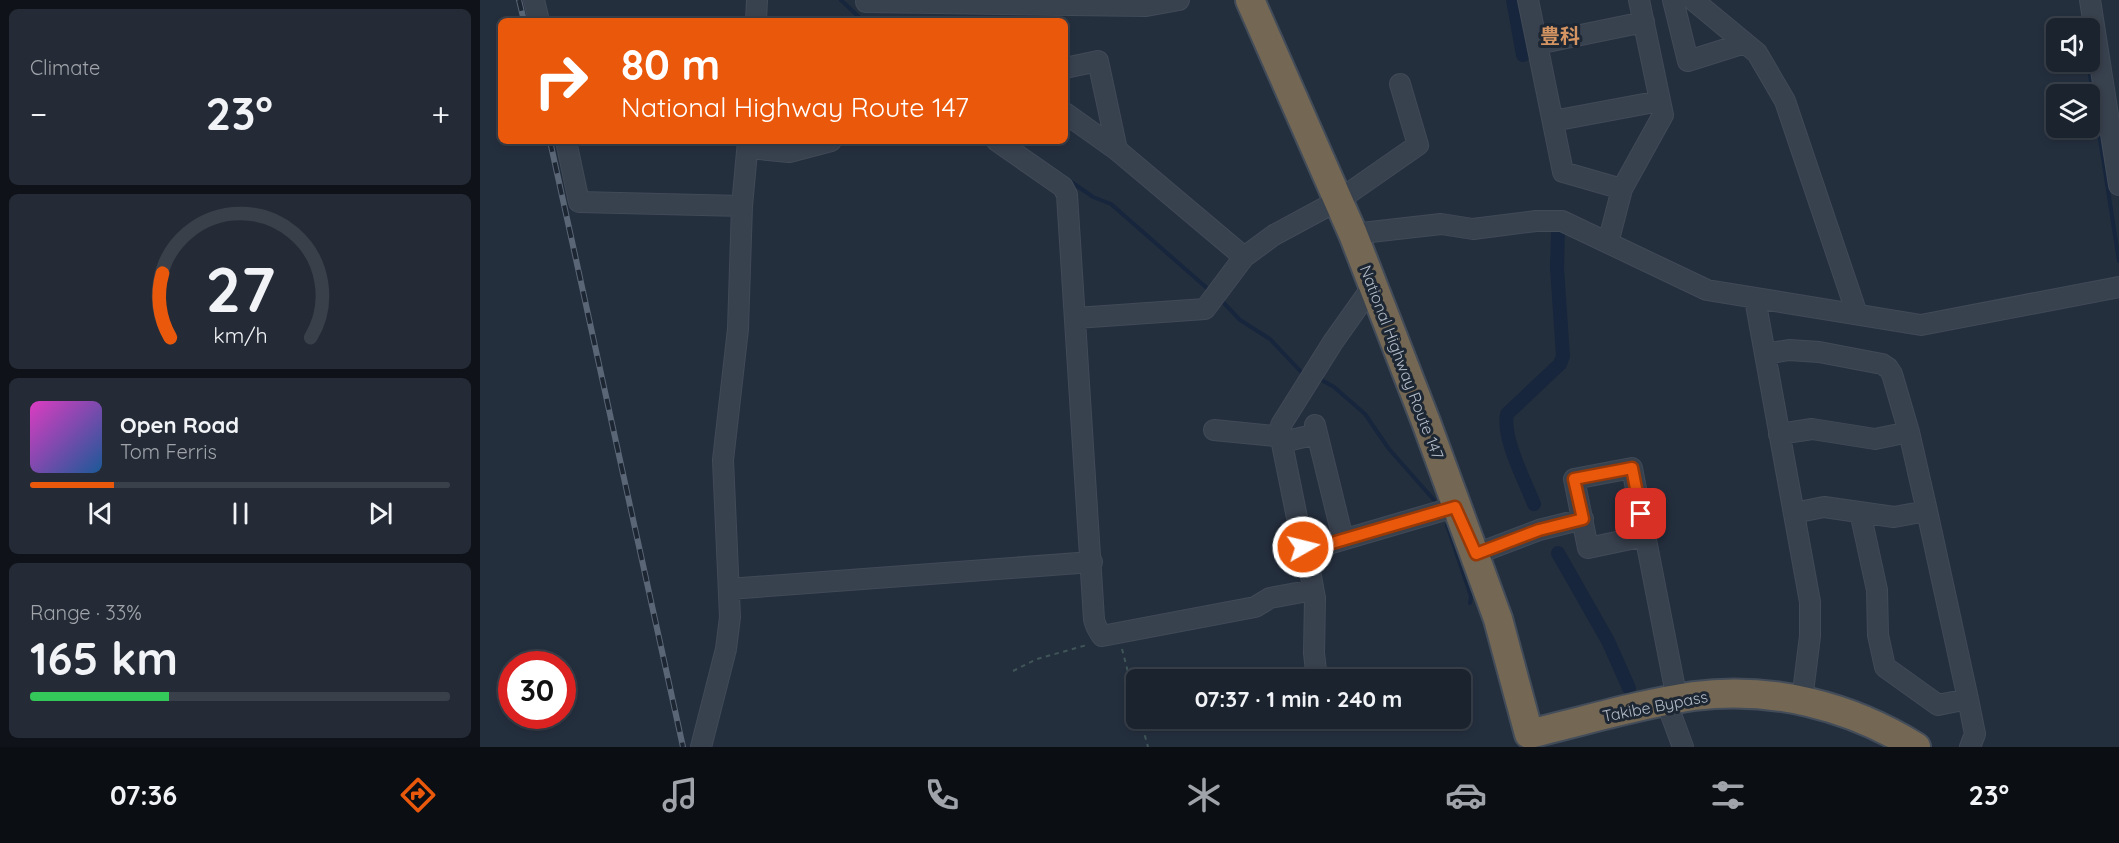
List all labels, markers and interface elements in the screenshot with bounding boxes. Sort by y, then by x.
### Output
map controls [2046,18,2100,138]
button: sound [2046,18,2100,72]
district label: 豊科 [1540,23,1580,48]
text: 80 m [621,38,720,91]
icon: right [522,42,600,120]
text: Climate [30,55,100,80]
button: layers [2046,84,2100,138]
text: 23° [206,85,273,141]
text: National Highway Route 147 [621,90,969,124]
text: − [30,93,47,134]
text: + [431,93,450,134]
text: 27 [205,250,275,328]
street label: National Highway Route 147 [1356,262,1448,462]
text: km/h [213,323,267,349]
text: Open Road [120,411,239,439]
text: Tom Ferris [120,439,217,464]
pin [1615,488,1666,539]
icon: previous [84,497,117,530]
icon: pause [224,497,257,530]
icon: next [364,497,397,530]
icon: arrive [1624,497,1657,530]
position arrow [1271,515,1335,579]
text: Range · 33% [30,600,142,625]
text: 165 km [30,630,178,686]
speed limit sign: 30 [498,651,576,729]
text: 07:37 · 1 min · 240 m [1195,685,1402,713]
street label: Takibe Bypass [1601,686,1709,726]
icon: directions [397,774,439,816]
icon: music [659,774,701,816]
icon: phone [921,774,963,816]
icon: climate [1183,774,1225,816]
icon: car [1445,774,1487,816]
icon: filters [1707,774,1749,816]
text: 07:36 [110,778,177,812]
text: 23° [1969,778,2009,812]

